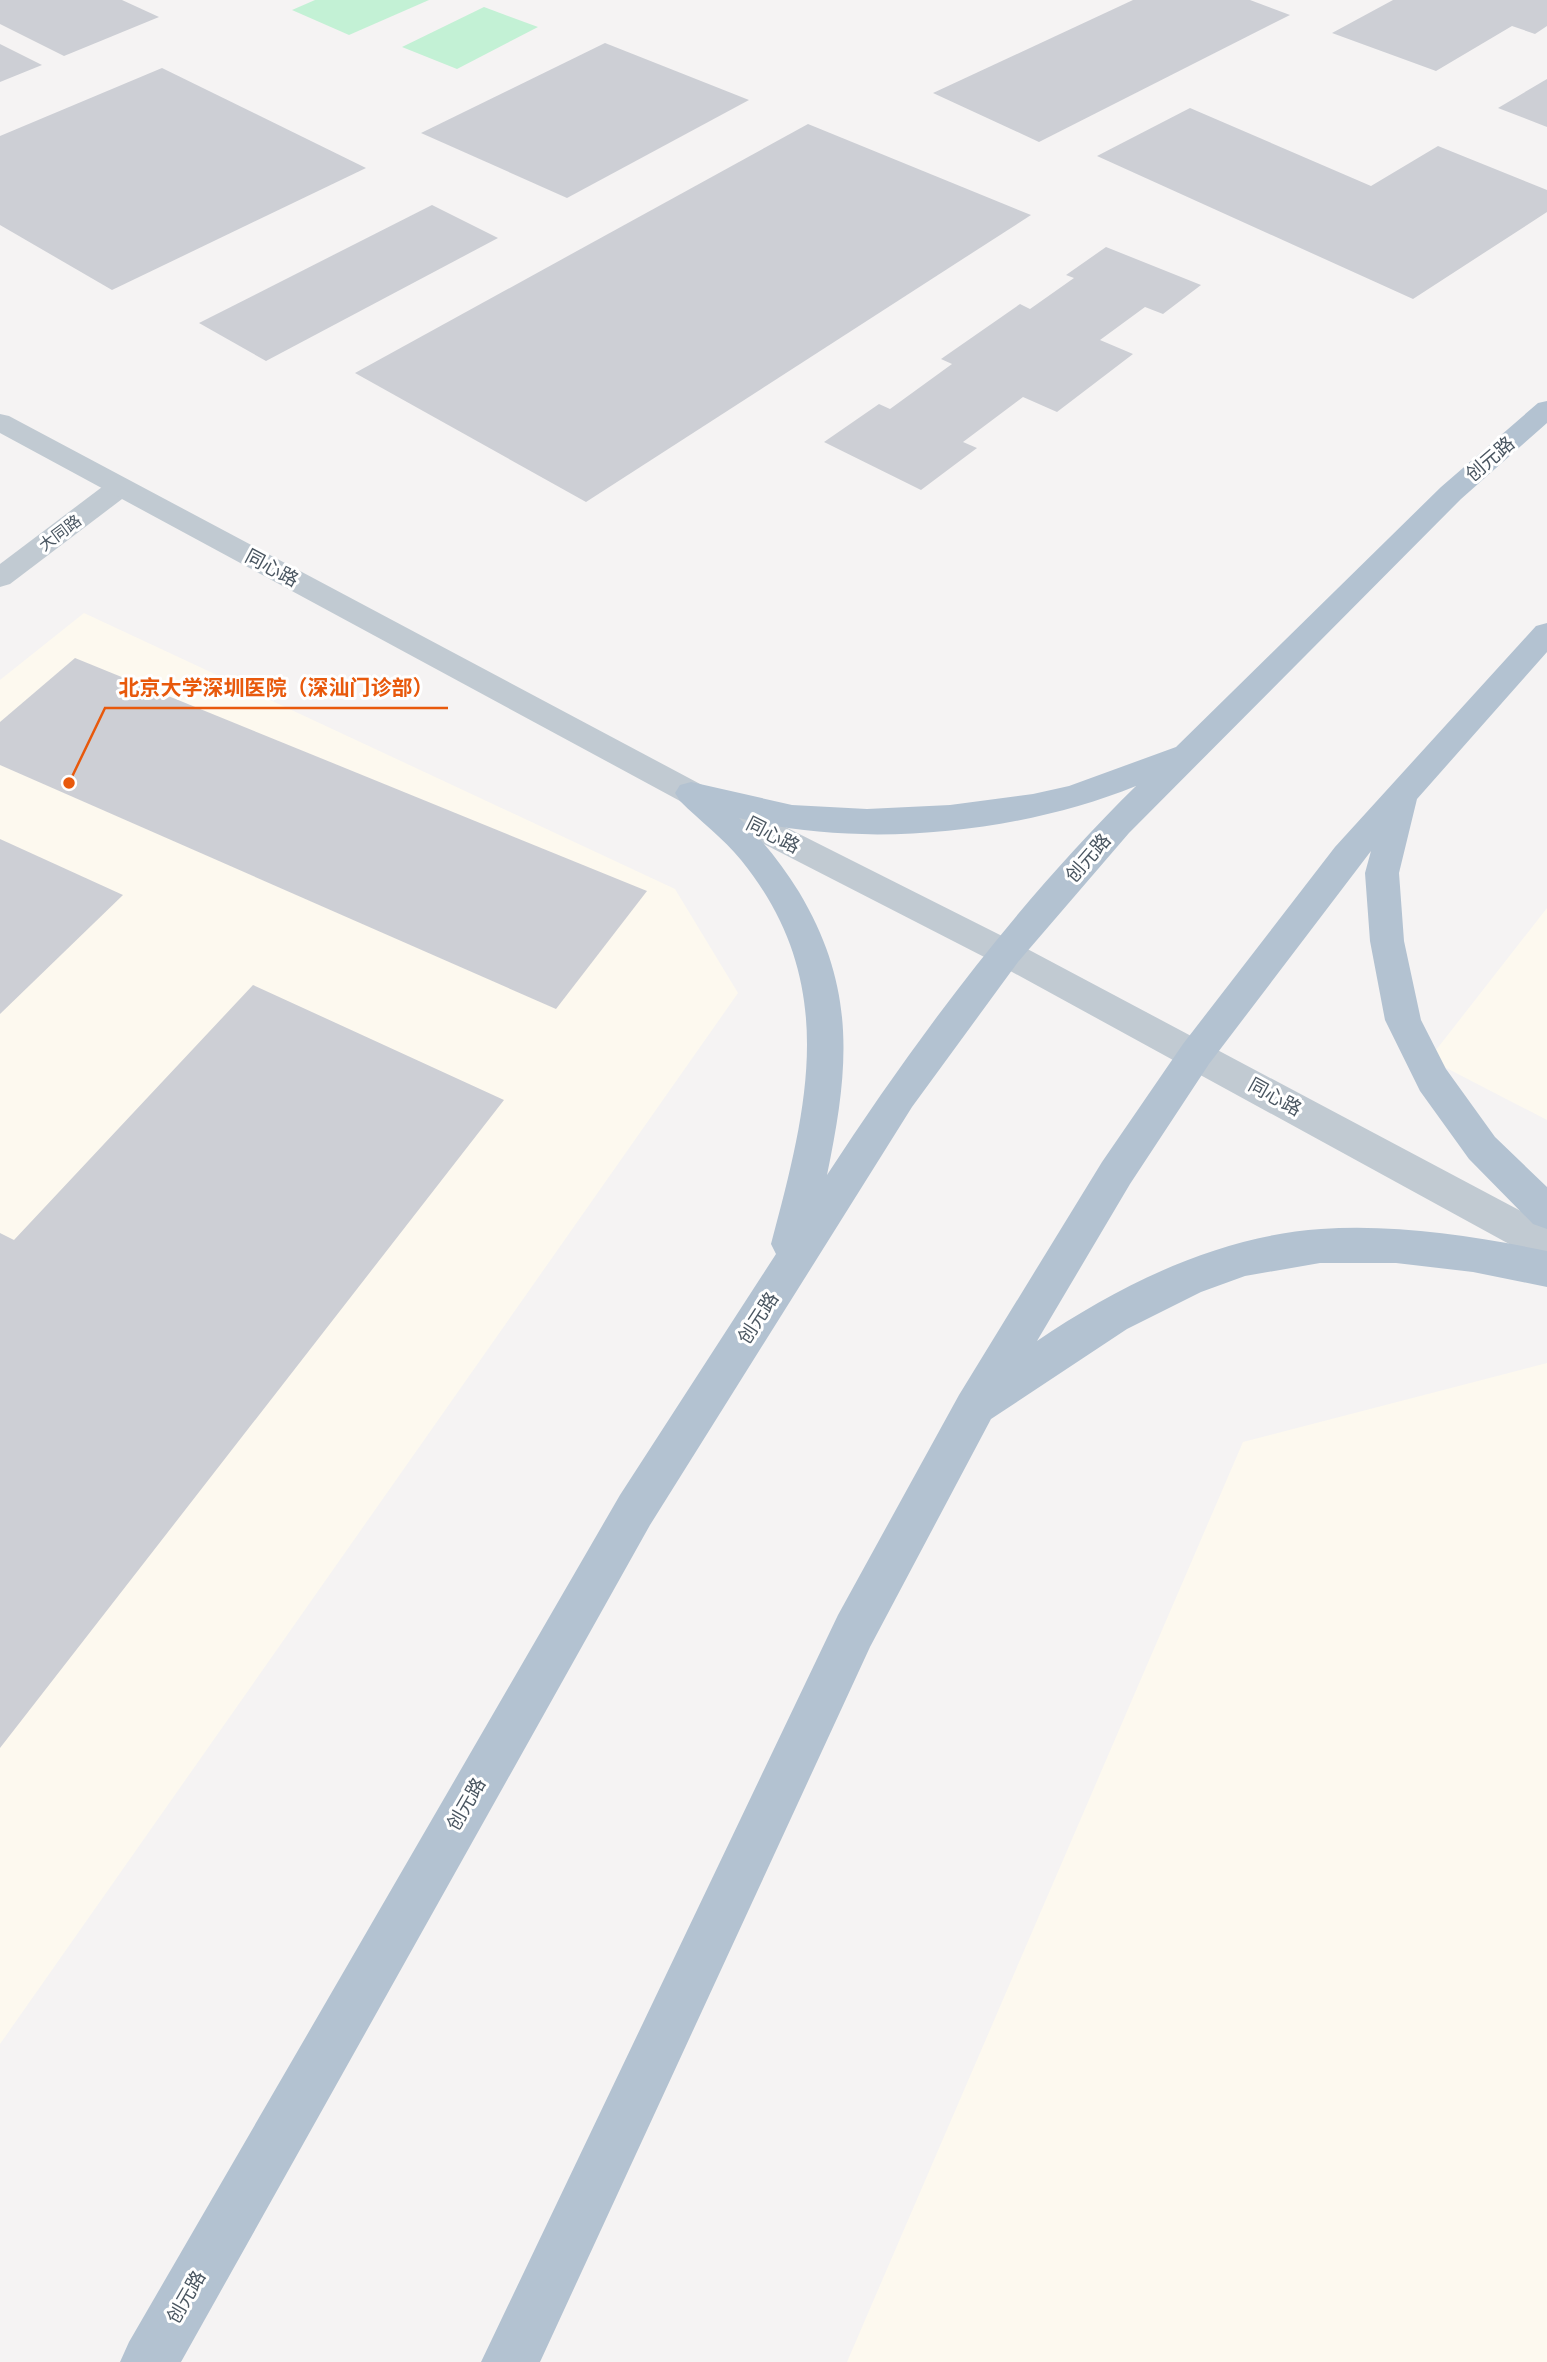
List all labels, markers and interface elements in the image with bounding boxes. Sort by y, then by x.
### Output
street label: 创元路 [1461,432,1519,486]
street label: 大同路 [35,511,85,555]
street label: 同心路 [241,544,303,592]
callout: 北京大学深圳医院（深汕门诊部） [105,666,448,708]
text: 北京大学深圳医院（深汕门诊部） [119,675,434,700]
street label: 同心路 [742,812,804,858]
street label: 创元路 [1061,829,1115,887]
street label: 同心路 [1244,1073,1306,1121]
street label: 创元路 [733,1288,783,1348]
street label: 创元路 [442,1774,490,1834]
street label: 创元路 [162,2267,210,2327]

